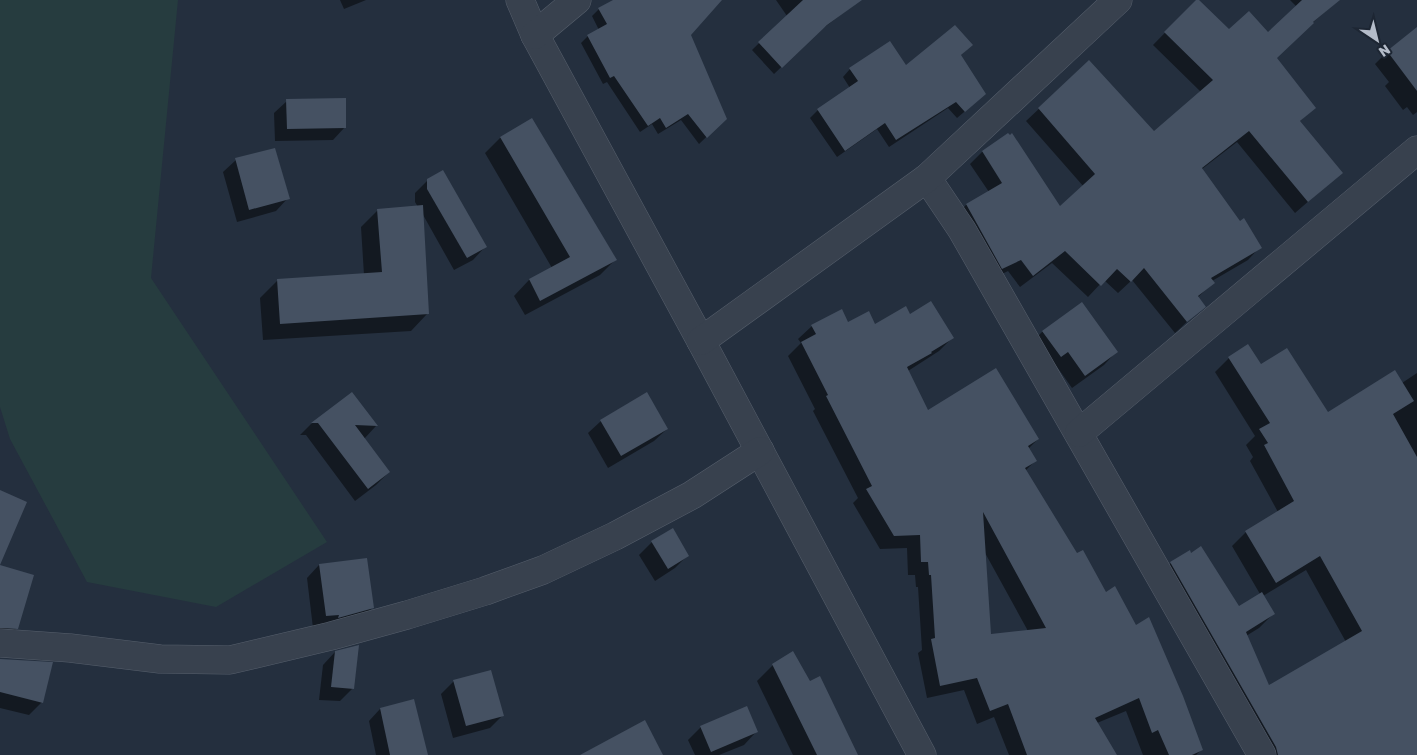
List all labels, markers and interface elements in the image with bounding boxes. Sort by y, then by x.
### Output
north arrow [1352,15,1402,65]
text: N [1375,40,1393,60]

